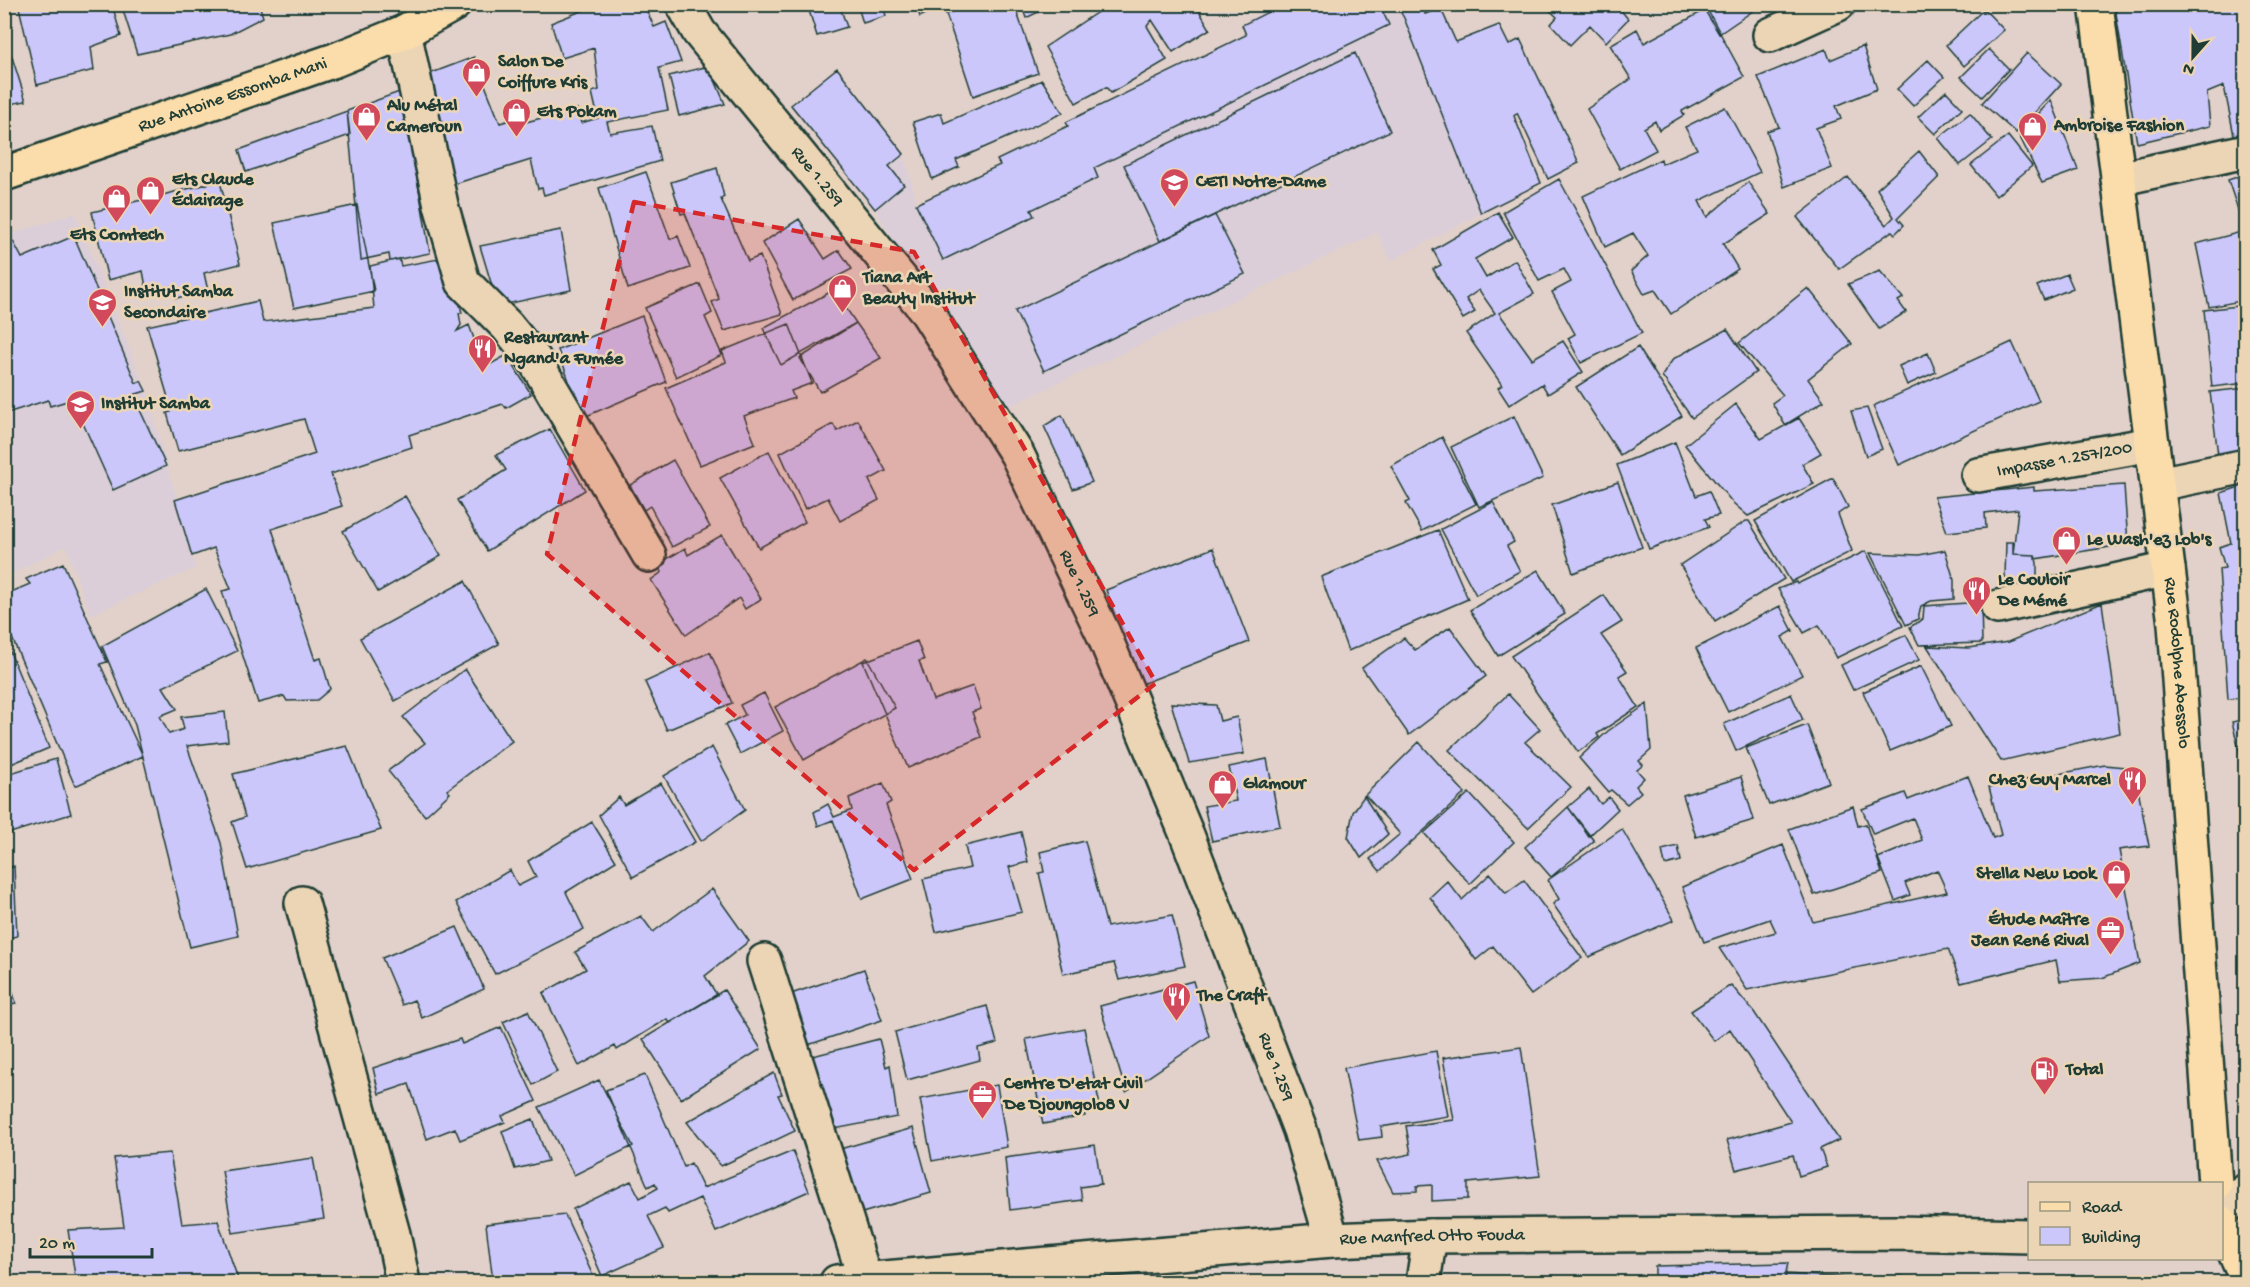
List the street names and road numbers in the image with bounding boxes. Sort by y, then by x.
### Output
street label: Rue Antoine Essomba Mani [135,53,330,137]
street label: Rue 1.259 [786,142,848,211]
street label: Impasse 1.257/200 [1995,437,2134,482]
street label: Rue 1.259 [1054,547,1104,620]
street label: Rue Rodolphe Abessolo [2159,576,2194,749]
street label: Rue 1.259 [1253,1030,1298,1104]
street label: Rue Manfred Otto Fouda [1339,1225,1526,1250]

